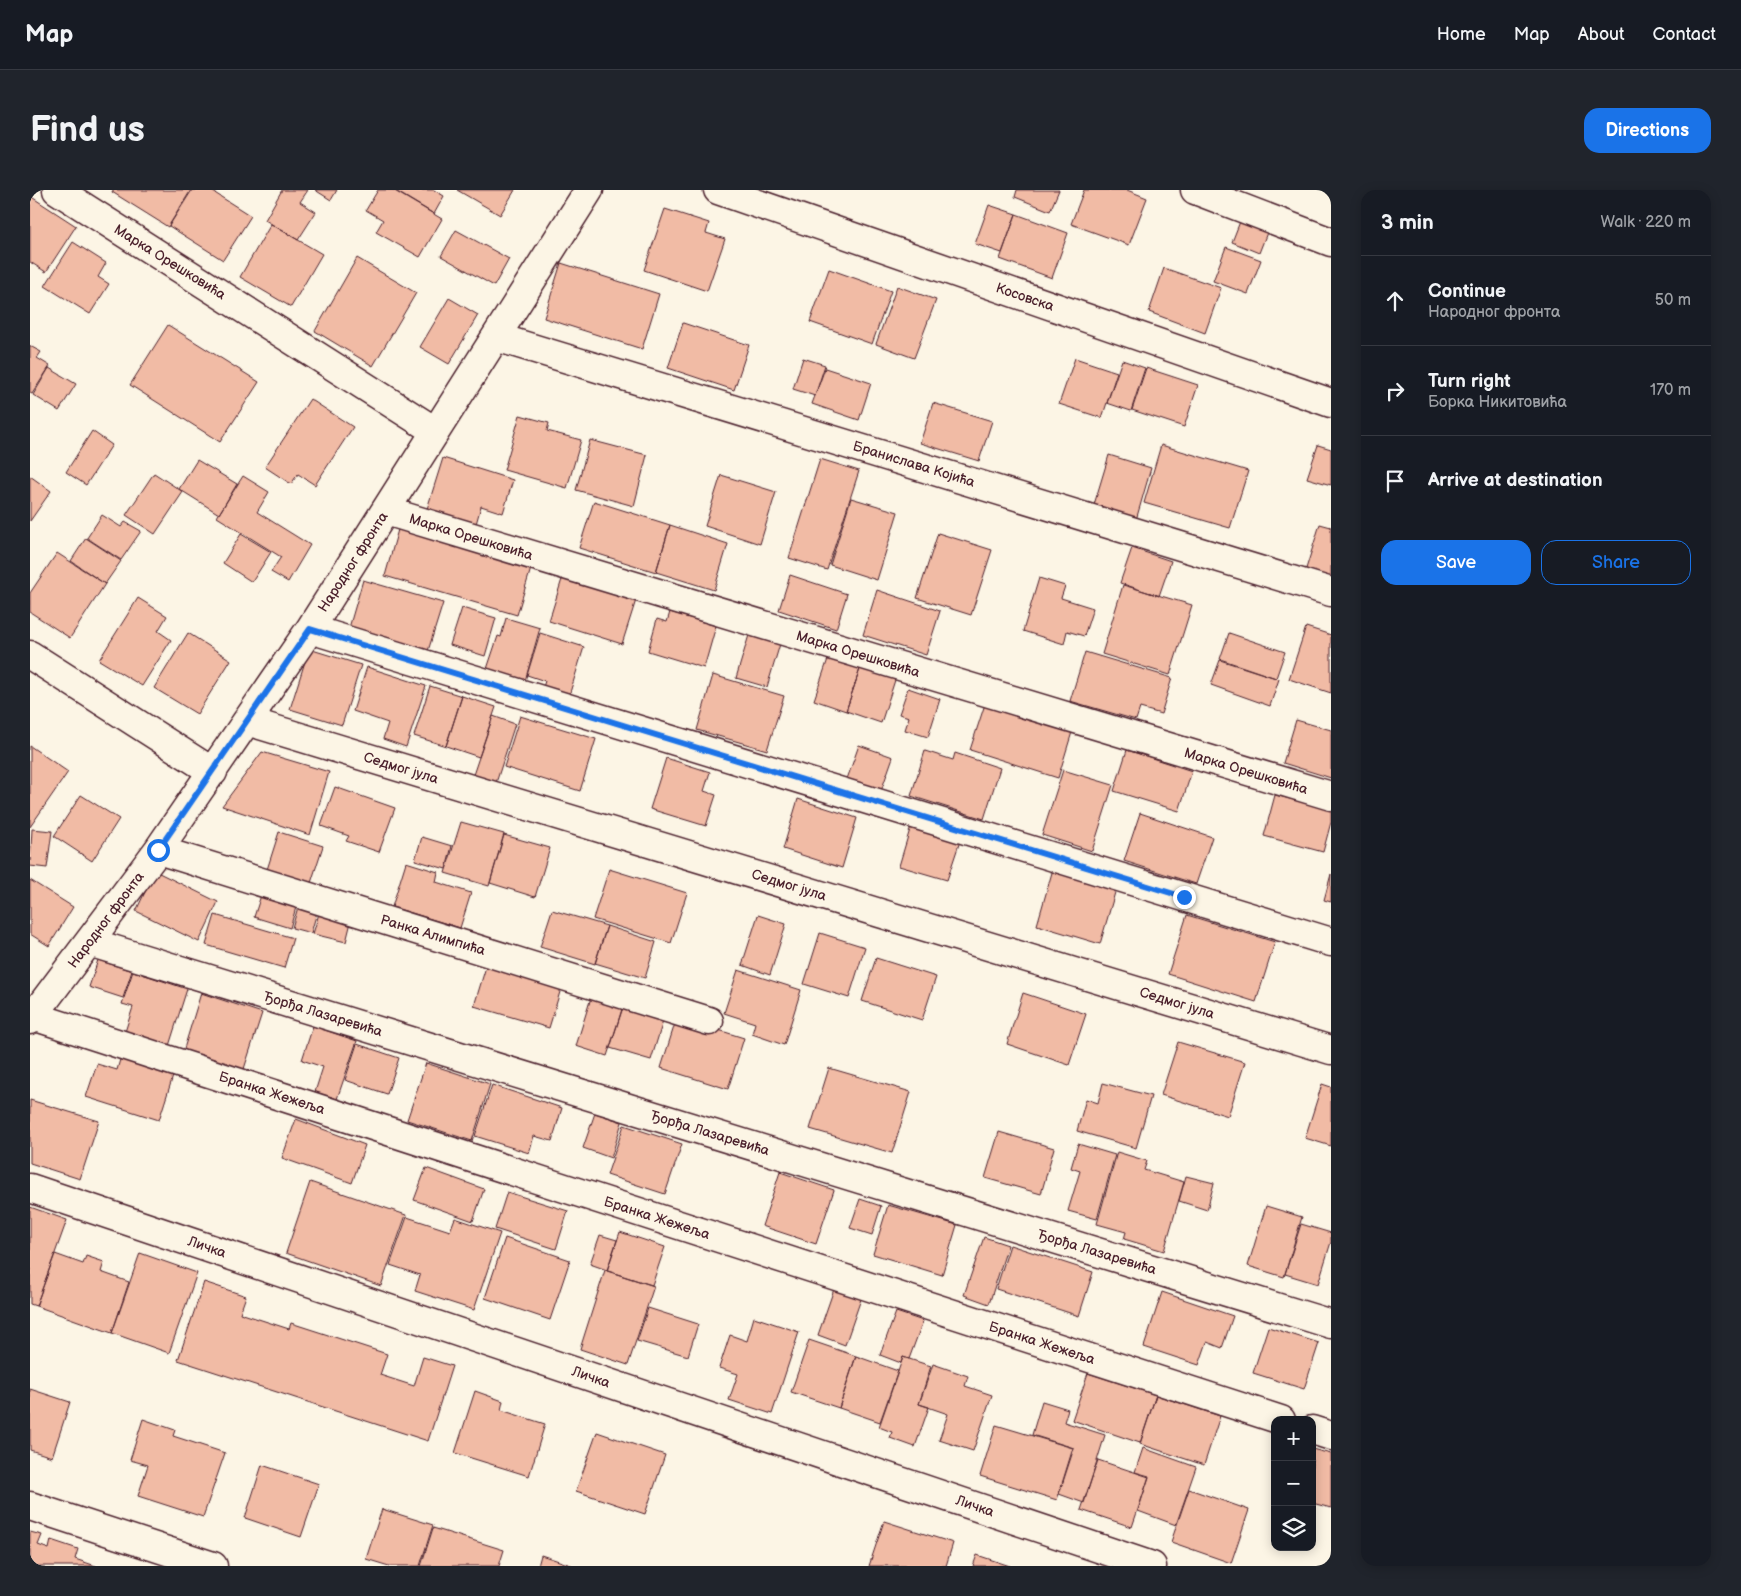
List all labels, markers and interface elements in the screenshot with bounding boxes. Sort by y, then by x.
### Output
text: Map [25,20,73,49]
text: Home [1437,24,1486,45]
text: Map [1514,24,1550,45]
text: About [1578,24,1625,45]
text: Contact [1653,24,1716,45]
button: Directions [1584,108,1711,153]
text: Find us [30,109,145,152]
text: 3 min [1381,210,1434,235]
text: Walk · 220 m [1601,213,1691,232]
street label: Марка Орешковића [111,221,230,304]
street label: Косовска [994,279,1057,315]
text: Continue [1428,280,1506,303]
icon: ahead [1381,287,1409,315]
text: 50 m [1655,291,1691,310]
text: Народног фронта [1428,303,1560,322]
text: Turn right [1428,370,1511,393]
icon: right [1381,377,1409,405]
text: 170 m [1650,381,1691,400]
text: Борка Никитовића [1428,393,1567,412]
street label: Бранислава Којића [851,437,978,491]
icon: arrive [1381,467,1409,495]
text: Arrive at destination [1428,469,1603,492]
street label: Народног фронта [314,508,392,615]
street label: Марка Орешковића [407,510,536,564]
button: Save [1381,540,1531,585]
button: Share [1541,540,1691,585]
street label: Марка Орешковића [794,627,923,681]
street label: Марка Орешковића [1182,744,1311,798]
street label: Седмог јула [361,749,441,788]
route start [147,839,170,862]
street label: Седмог јула [749,866,829,905]
street label: Народног фронта [64,868,148,971]
route end [1173,886,1196,909]
street label: Ранка Алимпића [378,911,488,959]
street label: Седмог јула [1137,984,1217,1023]
street label: Ђорђа Лазаревића [261,988,385,1040]
street label: Бранка Жежеља [217,1068,328,1118]
street label: Ђорђа Лазаревића [648,1107,772,1159]
street label: Бранка Жежеља [602,1193,713,1243]
street label: Ђорђа Лазаревића [1035,1226,1159,1278]
street label: Личка [185,1232,229,1262]
street label: Бранка Жежеља [987,1318,1098,1368]
street label: Личка [569,1362,613,1392]
map controls [1271,1416,1316,1551]
button: + [1271,1416,1316,1461]
button: − [1271,1461,1316,1506]
street label: Личка [953,1491,997,1521]
button: layers [1271,1506,1316,1551]

